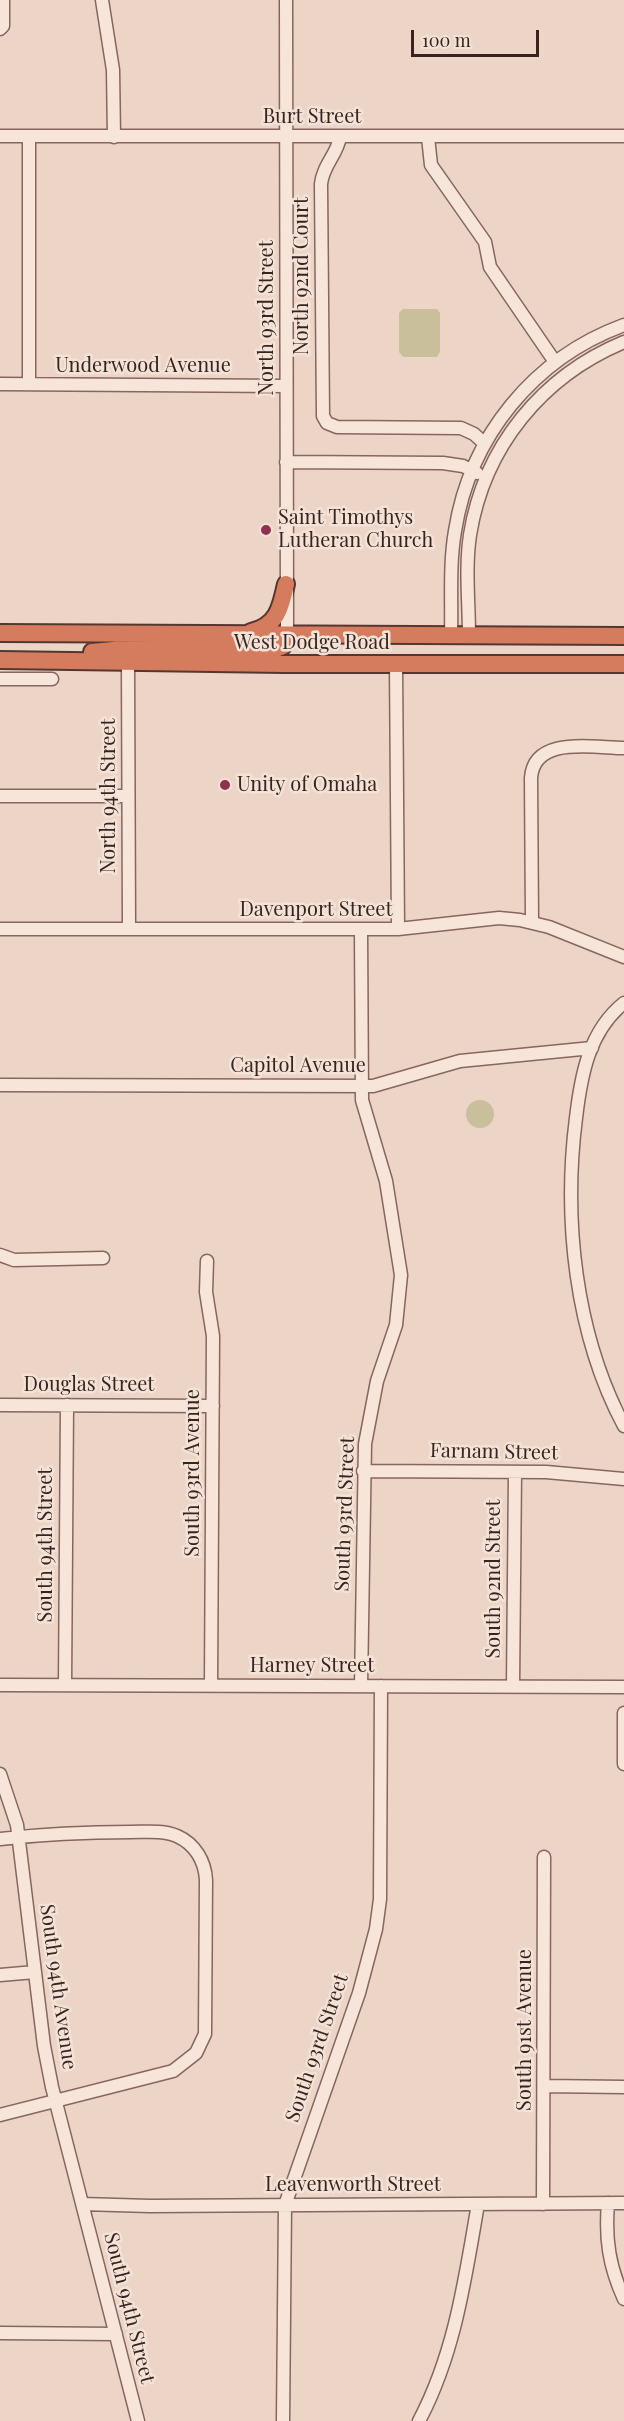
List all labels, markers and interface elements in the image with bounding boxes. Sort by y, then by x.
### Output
scale bar [414,18,542,56]
text: 100 m [422,28,471,52]
street label: Burt Street [263,105,361,129]
street label: North 92nd Court [290,197,314,355]
street label: North 93rd Street [255,240,279,396]
street label: Underwood Avenue [55,354,231,378]
place label: Saint Timothys Lutheran Church [278,506,433,553]
marker: Saint Timothys Lutheran Church [259,523,273,537]
street label: West Dodge Road [234,631,390,655]
street label: North 94th Street [97,718,121,874]
place label: Unity of Omaha [237,773,377,797]
marker: Unity of Omaha [218,778,232,792]
street label: Davenport Street [239,898,393,922]
street label: Capitol Avenue [230,1054,366,1078]
street label: Douglas Street [24,1373,154,1397]
street label: South 93rd Avenue [181,1389,205,1557]
street label: South 93rd Street [330,1436,360,1592]
street label: Farnam Street [430,1439,558,1465]
street label: South 94th Street [34,1468,58,1622]
street label: South 92nd Street [482,1499,506,1659]
street label: Harney Street [250,1654,374,1678]
street label: South 94th Avenue [34,1903,82,2071]
street label: South 91st Avenue [513,1949,537,2111]
street label: South 93rd Street [280,1971,354,2125]
street label: Leavenworth Street [265,2173,441,2197]
street label: South 94th Street [99,2230,159,2386]

